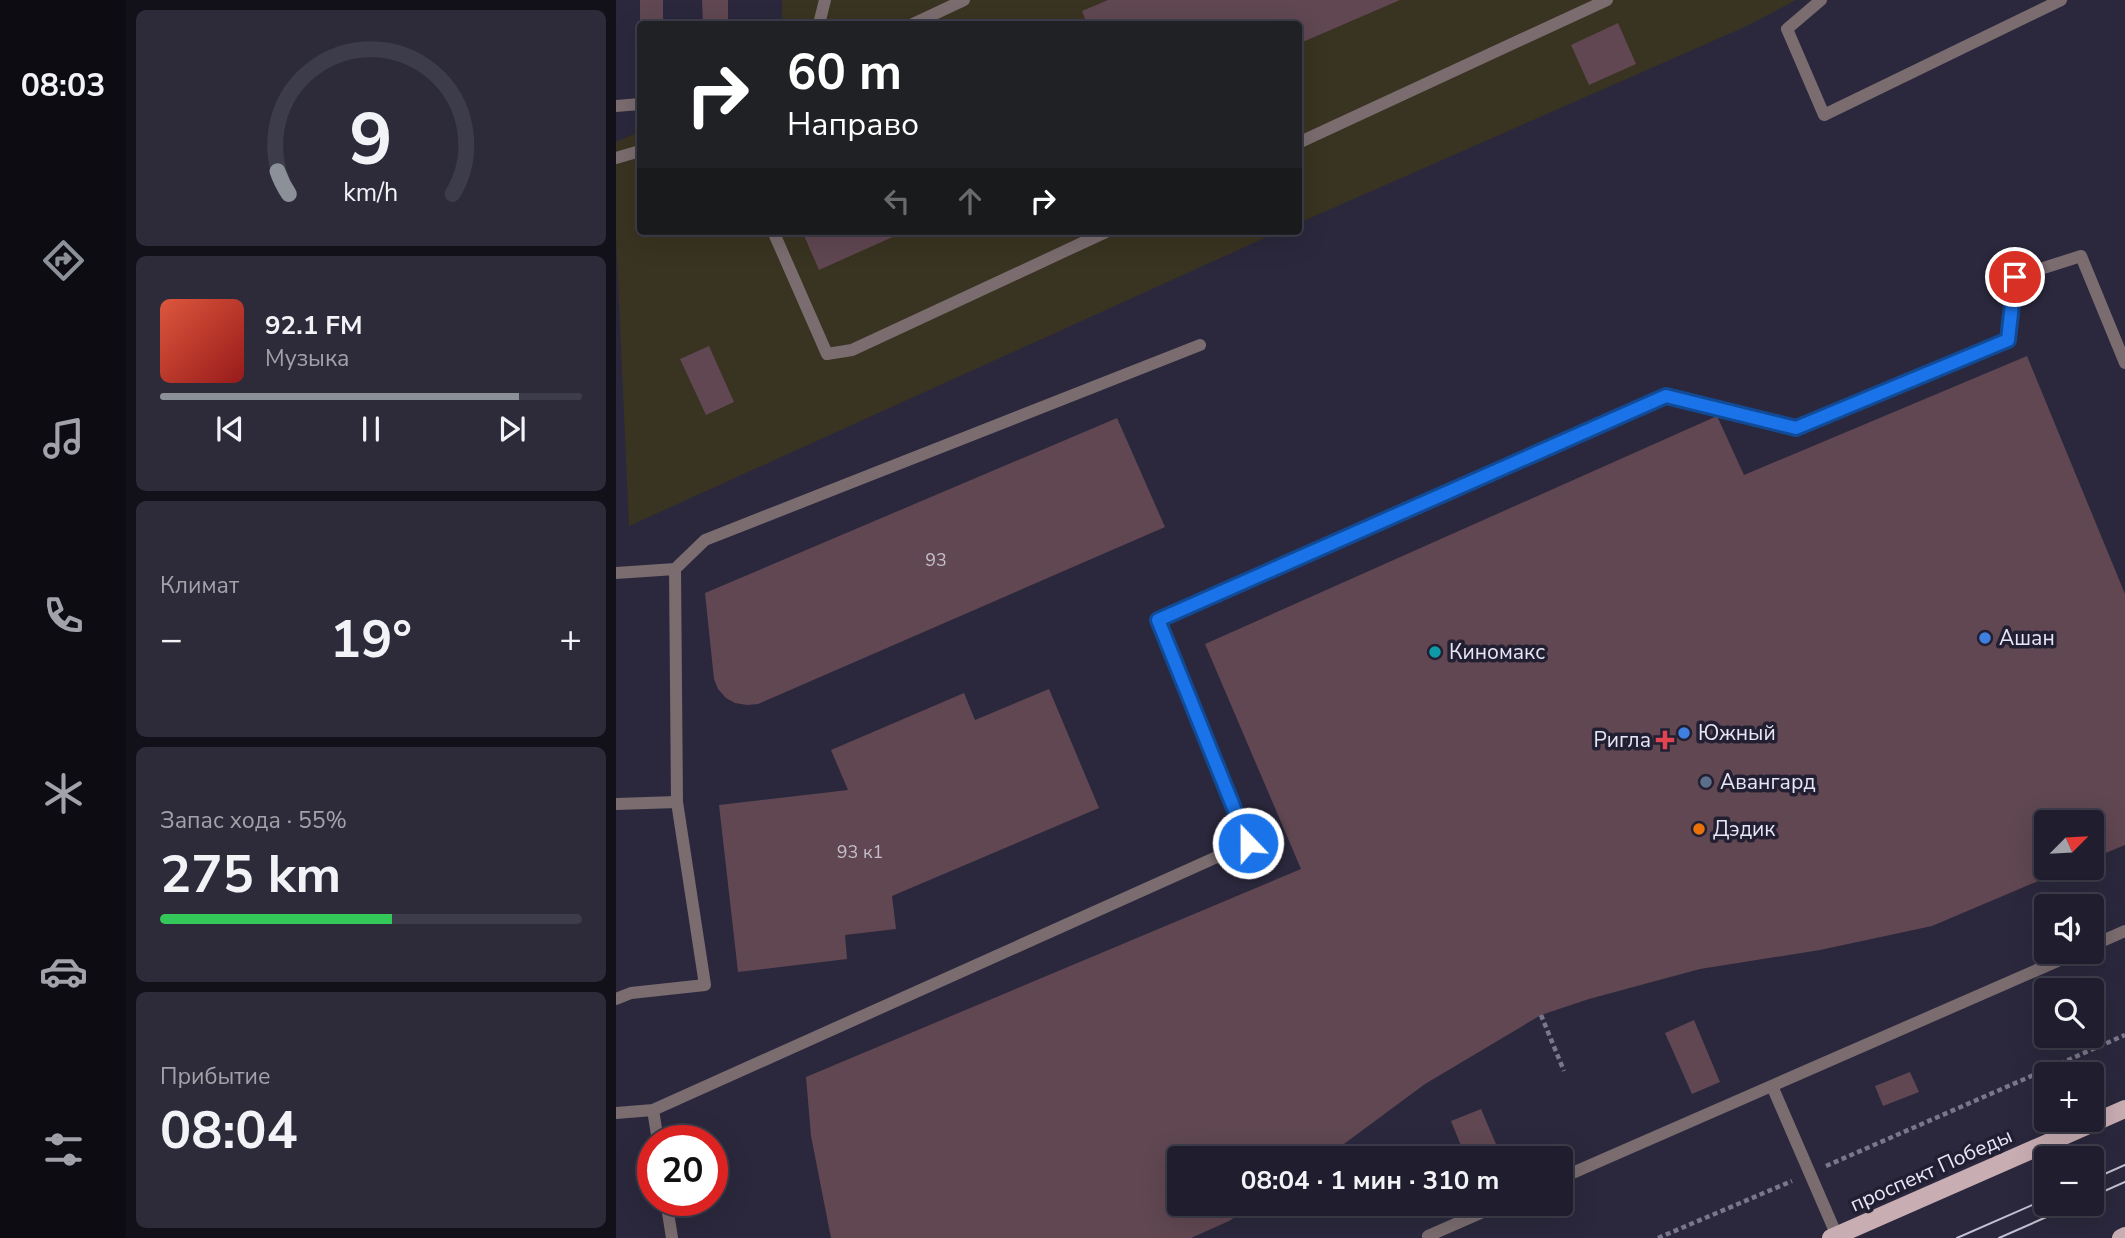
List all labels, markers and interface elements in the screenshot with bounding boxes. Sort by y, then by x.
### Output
text: 60 m [787,39,902,106]
icon: right [672,49,763,140]
text: 08:03 [21,64,105,107]
text: 9 [349,90,393,190]
text: Направо [787,103,919,146]
text: km/h [343,176,399,210]
icon: left [878,182,916,220]
icon: ahead [951,182,989,220]
icon: right [1024,182,1062,220]
icon: directions [39,236,88,285]
pin [1985,247,2045,307]
icon: arrive [1996,258,2034,296]
text: 92.1 FM [265,308,362,343]
text: Музыка [265,343,349,374]
icon: previous [211,410,249,448]
icon: pause [352,410,390,448]
icon: next [493,410,531,448]
icon: music [39,414,88,463]
house number: 93 [925,548,947,572]
text: Климат [160,570,239,601]
icon: phone [39,591,88,640]
text: 19° [330,604,412,675]
text: − [160,614,183,665]
text: + [559,614,582,665]
place label: Ашан [1999,624,2055,652]
marker: Ашан [1977,630,1993,646]
place label: Киномакс [1449,638,1545,666]
marker: Киномакс [1427,644,1443,660]
place label: Южный [1698,719,1776,747]
marker: Южный [1676,725,1692,741]
place label: Ригла [1594,726,1651,754]
marker: Ригла [1657,732,1673,748]
place label: Авангард [1720,768,1816,796]
icon: climate [39,769,88,818]
marker: Авангард [1698,774,1714,790]
text: Запас хода · 55% [160,805,347,836]
position arrow [1211,806,1285,880]
north arrow [2034,810,2104,880]
map controls [2034,810,2104,1216]
place label: Дэдик [1713,815,1776,843]
marker: Дэдик [1691,821,1707,837]
text: 275 km [160,839,341,910]
house number: 93 к1 [837,840,883,864]
button: sound [2034,894,2104,964]
icon: car [39,947,88,996]
button: search [2034,978,2104,1048]
text: Прибытие [160,1061,270,1092]
button: + [2034,1062,2104,1132]
text: 08:04 [160,1095,298,1166]
street label: проспект Победы [1845,1122,2017,1218]
icon: filters [39,1125,88,1174]
speed limit sign: 20 [637,1125,728,1216]
button: − [2034,1146,2104,1216]
text: 08:04 · 1 мин · 310 m [1241,1163,1499,1198]

